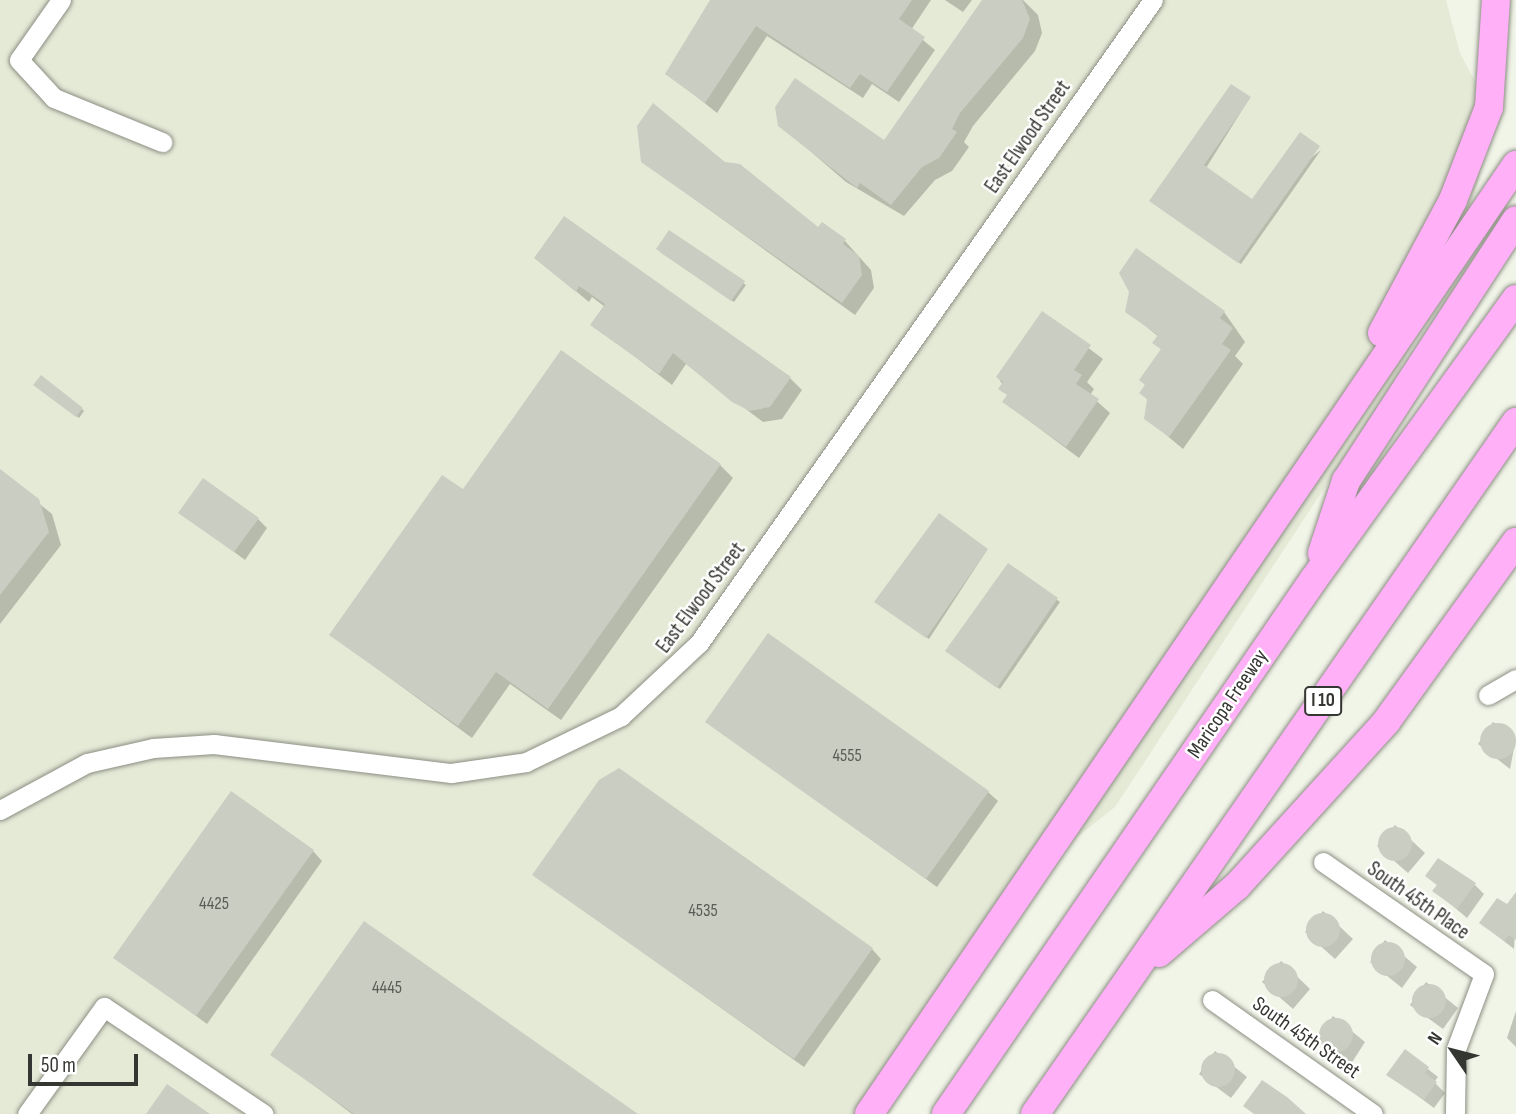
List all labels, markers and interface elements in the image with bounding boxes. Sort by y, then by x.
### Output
street label: East Elwood Street [980,76,1076,198]
street label: East Elwood Street [651,538,751,658]
street label: Maricopa Freeway [1182,645,1274,763]
road number: I 10 [1304,686,1342,716]
house number: 4555 [832,745,862,767]
street label: South 45th Place [1362,857,1474,945]
house number: 4425 [199,893,229,915]
house number: 4535 [688,900,718,922]
house number: 4445 [372,977,402,999]
street label: South 45th Street [1247,992,1365,1084]
north arrow [1418,1016,1488,1086]
text: N [1423,1028,1448,1049]
scale bar [32,1040,142,1084]
text: 50 m [41,1053,76,1078]

